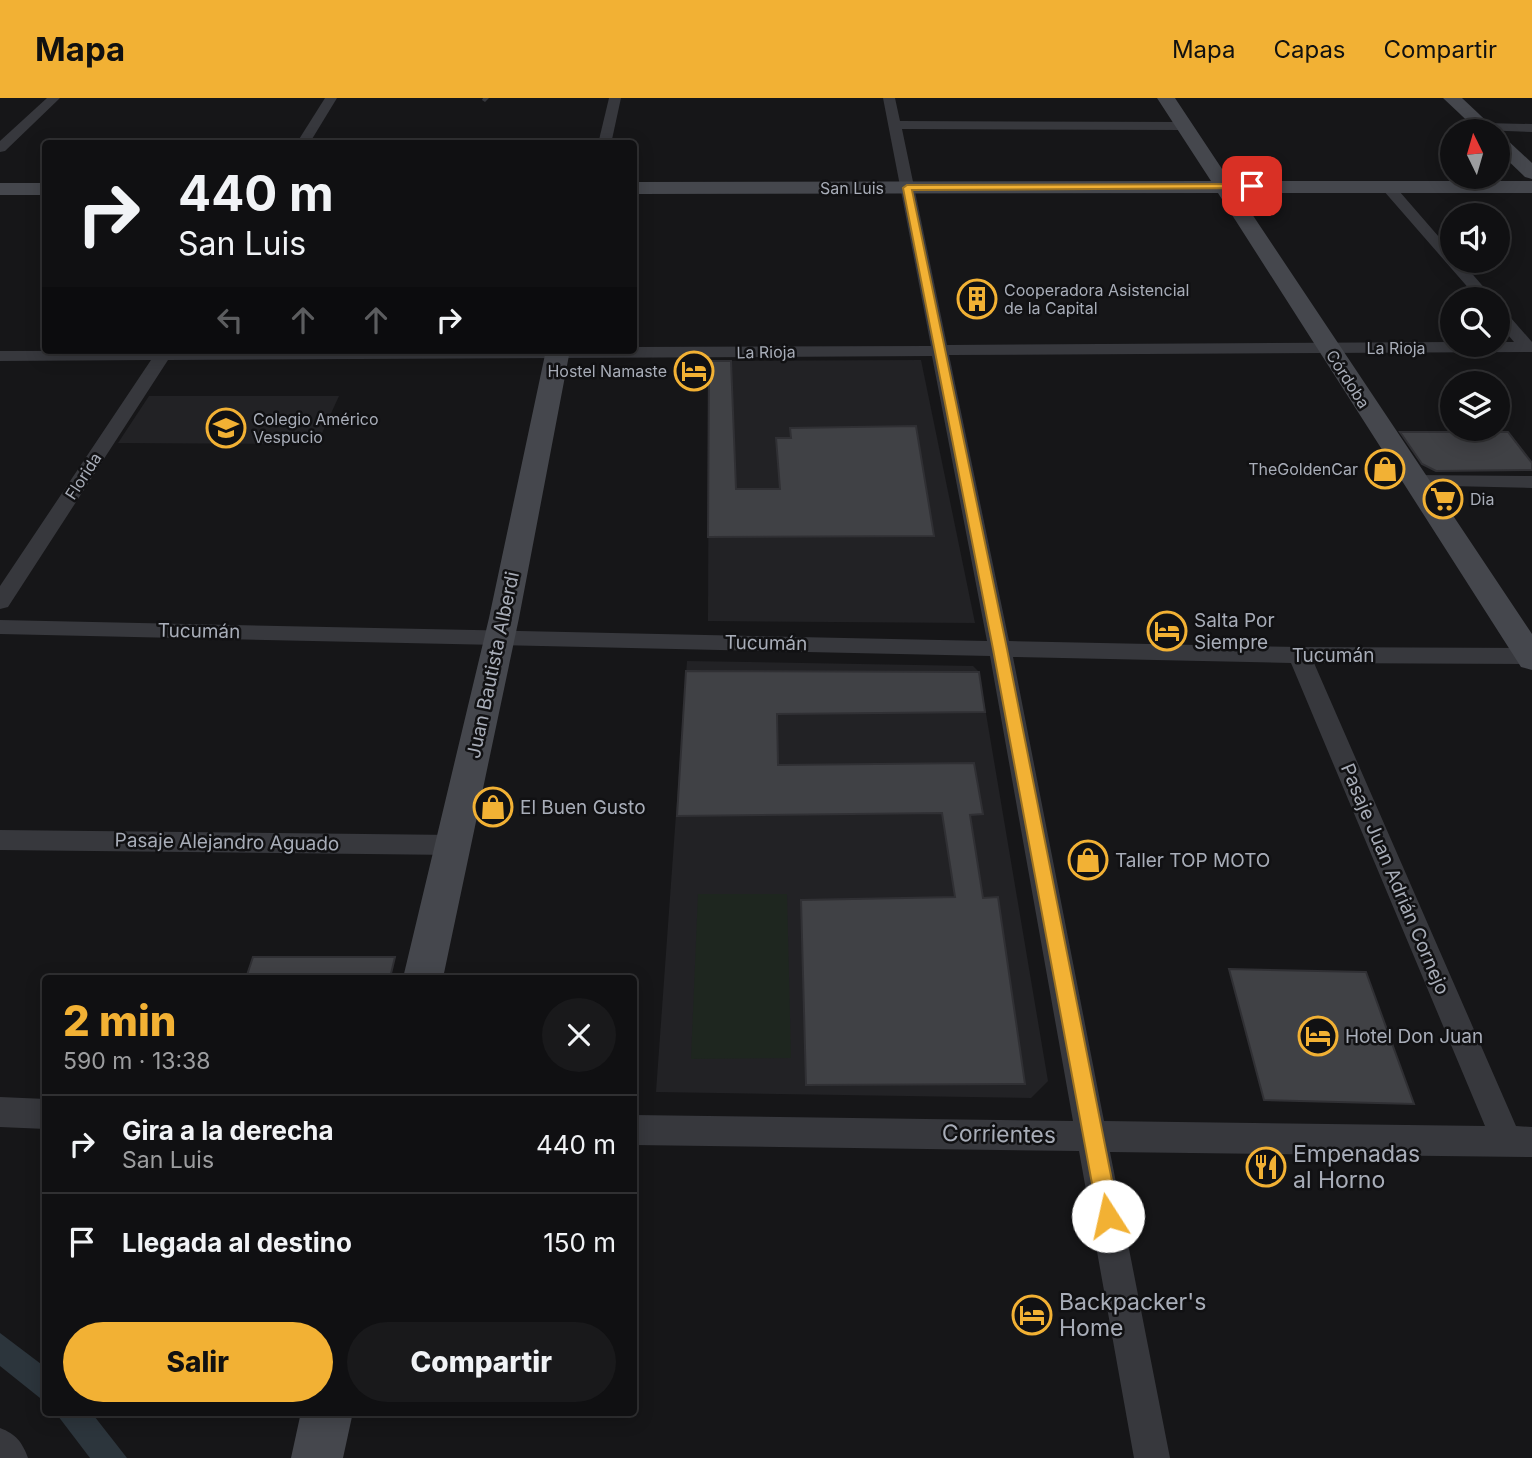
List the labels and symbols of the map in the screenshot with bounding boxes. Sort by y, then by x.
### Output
north arrow [1440,119,1510,189]
pin [1222,156,1282,216]
street label: San Luis [820,178,884,198]
building icon: Cooperadora Asistencial de la Capital [956,278,998,320]
place label: Cooperadora Asistencial de la Capital [1004,280,1189,318]
street label: La Rioja [1366,338,1426,358]
street label: La Rioja [736,341,796,363]
street label: Córdoba [1322,346,1374,412]
hotel icon: Hostel Namaste [673,350,715,392]
place label: Hostel Namaste [547,361,667,381]
school or university icon: Colegio Américo Vespucio [205,407,247,449]
place label: Colegio Américo Vespucio [253,409,379,447]
shop icon: TheGoldenCar [1364,448,1406,490]
street label: Florida [60,449,106,503]
place label: TheGoldenCar [1248,459,1358,479]
supermarket icon: Dia [1422,478,1464,520]
place label: Dia [1470,489,1494,509]
street label: Juan Bautista Alberdi [462,570,524,760]
place label: Salta Por Siempre [1194,609,1275,654]
hotel icon: Salta Por Siempre [1146,610,1188,652]
street label: Tucumán [157,619,241,643]
street label: Tucumán [724,631,808,655]
street label: Tucumán [1292,644,1374,667]
street label: Pasaje Juan Adrián Cornejo [1336,760,1454,998]
shop icon: El Buen Gusto [472,786,514,828]
place label: El Buen Gusto [520,796,646,819]
street label: Pasaje Alejandro Aguado [114,829,340,855]
shop icon: Taller TOP MOTO [1067,839,1109,881]
place label: Taller TOP MOTO [1115,849,1270,872]
hotel icon: Hotel Don Juan [1297,1015,1339,1057]
place label: Hotel Don Juan [1345,1025,1483,1048]
street label: Corrientes [942,1119,1056,1149]
place label: Empenadas al Horno [1293,1140,1420,1194]
restaurant icon: Empenadas al Horno [1245,1146,1287,1188]
position arrow [1071,1179,1145,1253]
place label: Backpacker's Home [1059,1288,1206,1342]
hotel icon: Backpacker's Home [1011,1294,1053,1336]

